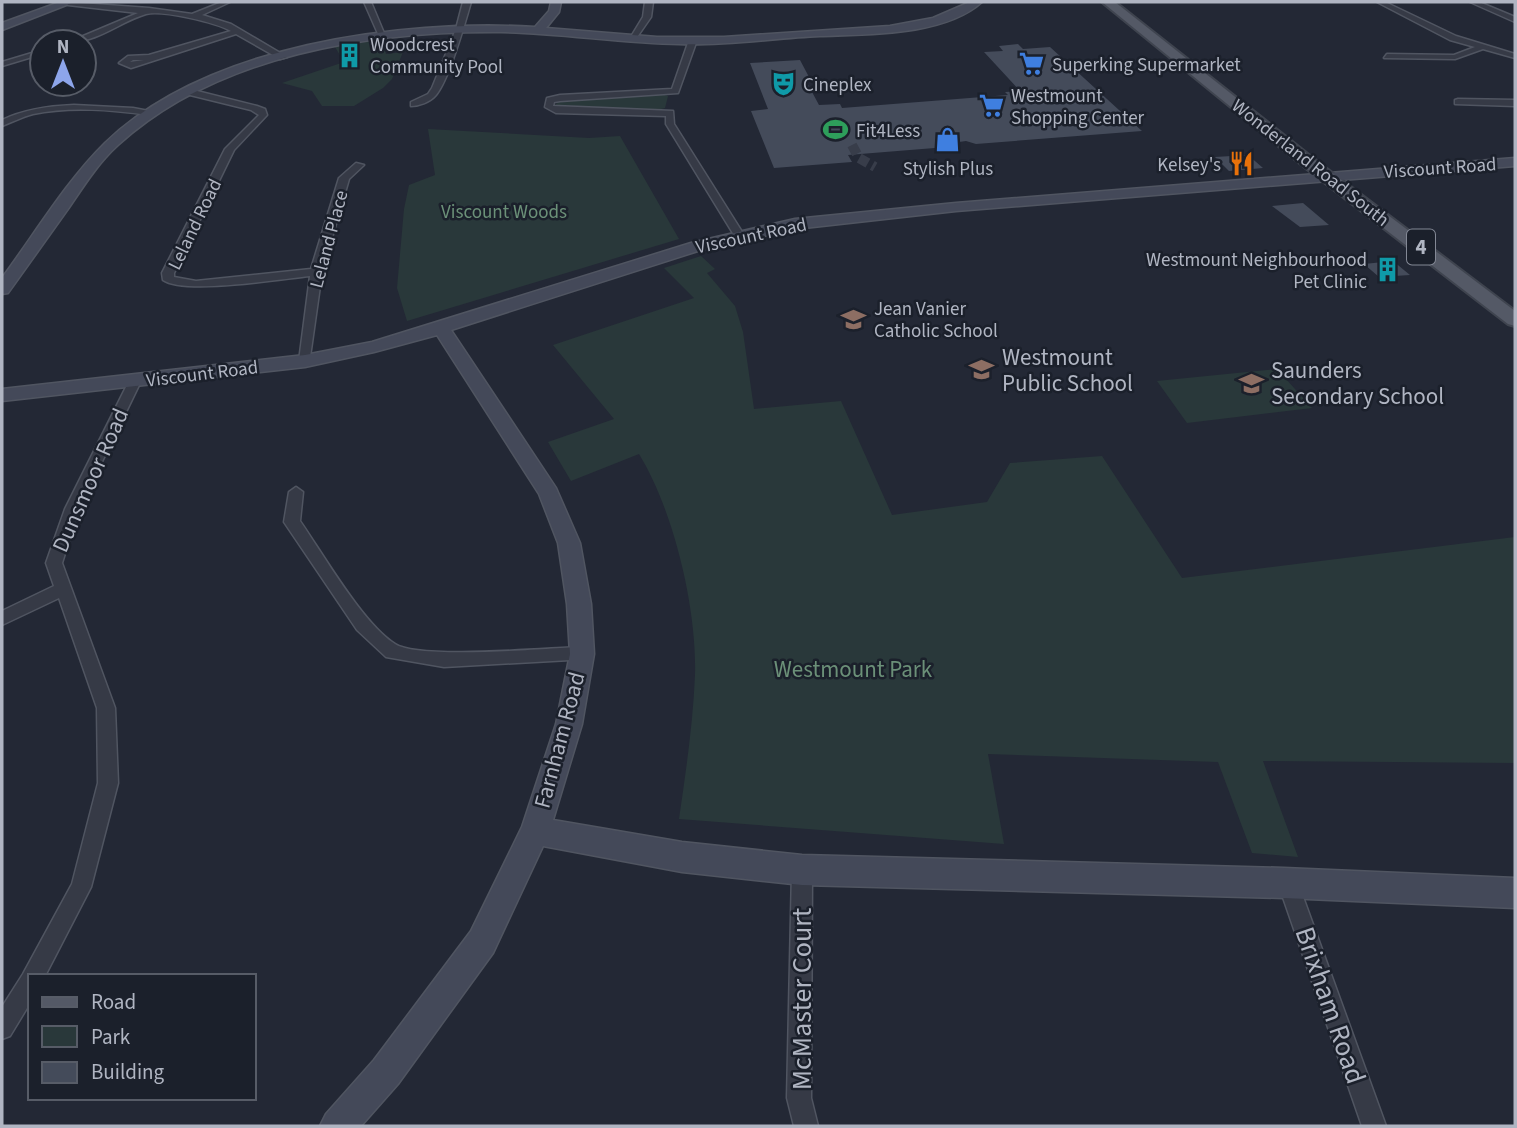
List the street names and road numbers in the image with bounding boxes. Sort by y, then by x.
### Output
street label: Wonderland Road South [1226,93,1395,233]
street label: Viscount Road [1383,151,1497,186]
street label: Leland Road [162,175,229,275]
street label: Leland Place [303,187,355,291]
street label: Viscount Road [693,212,809,261]
road number: 4 [1407,230,1435,264]
street label: Viscount Road [145,354,260,395]
street label: Dunsmoor Road [44,403,137,558]
street label: Farnham Road [525,668,594,812]
street label: McMaster Court [782,907,822,1090]
street label: Brixham Road [1284,921,1376,1089]

